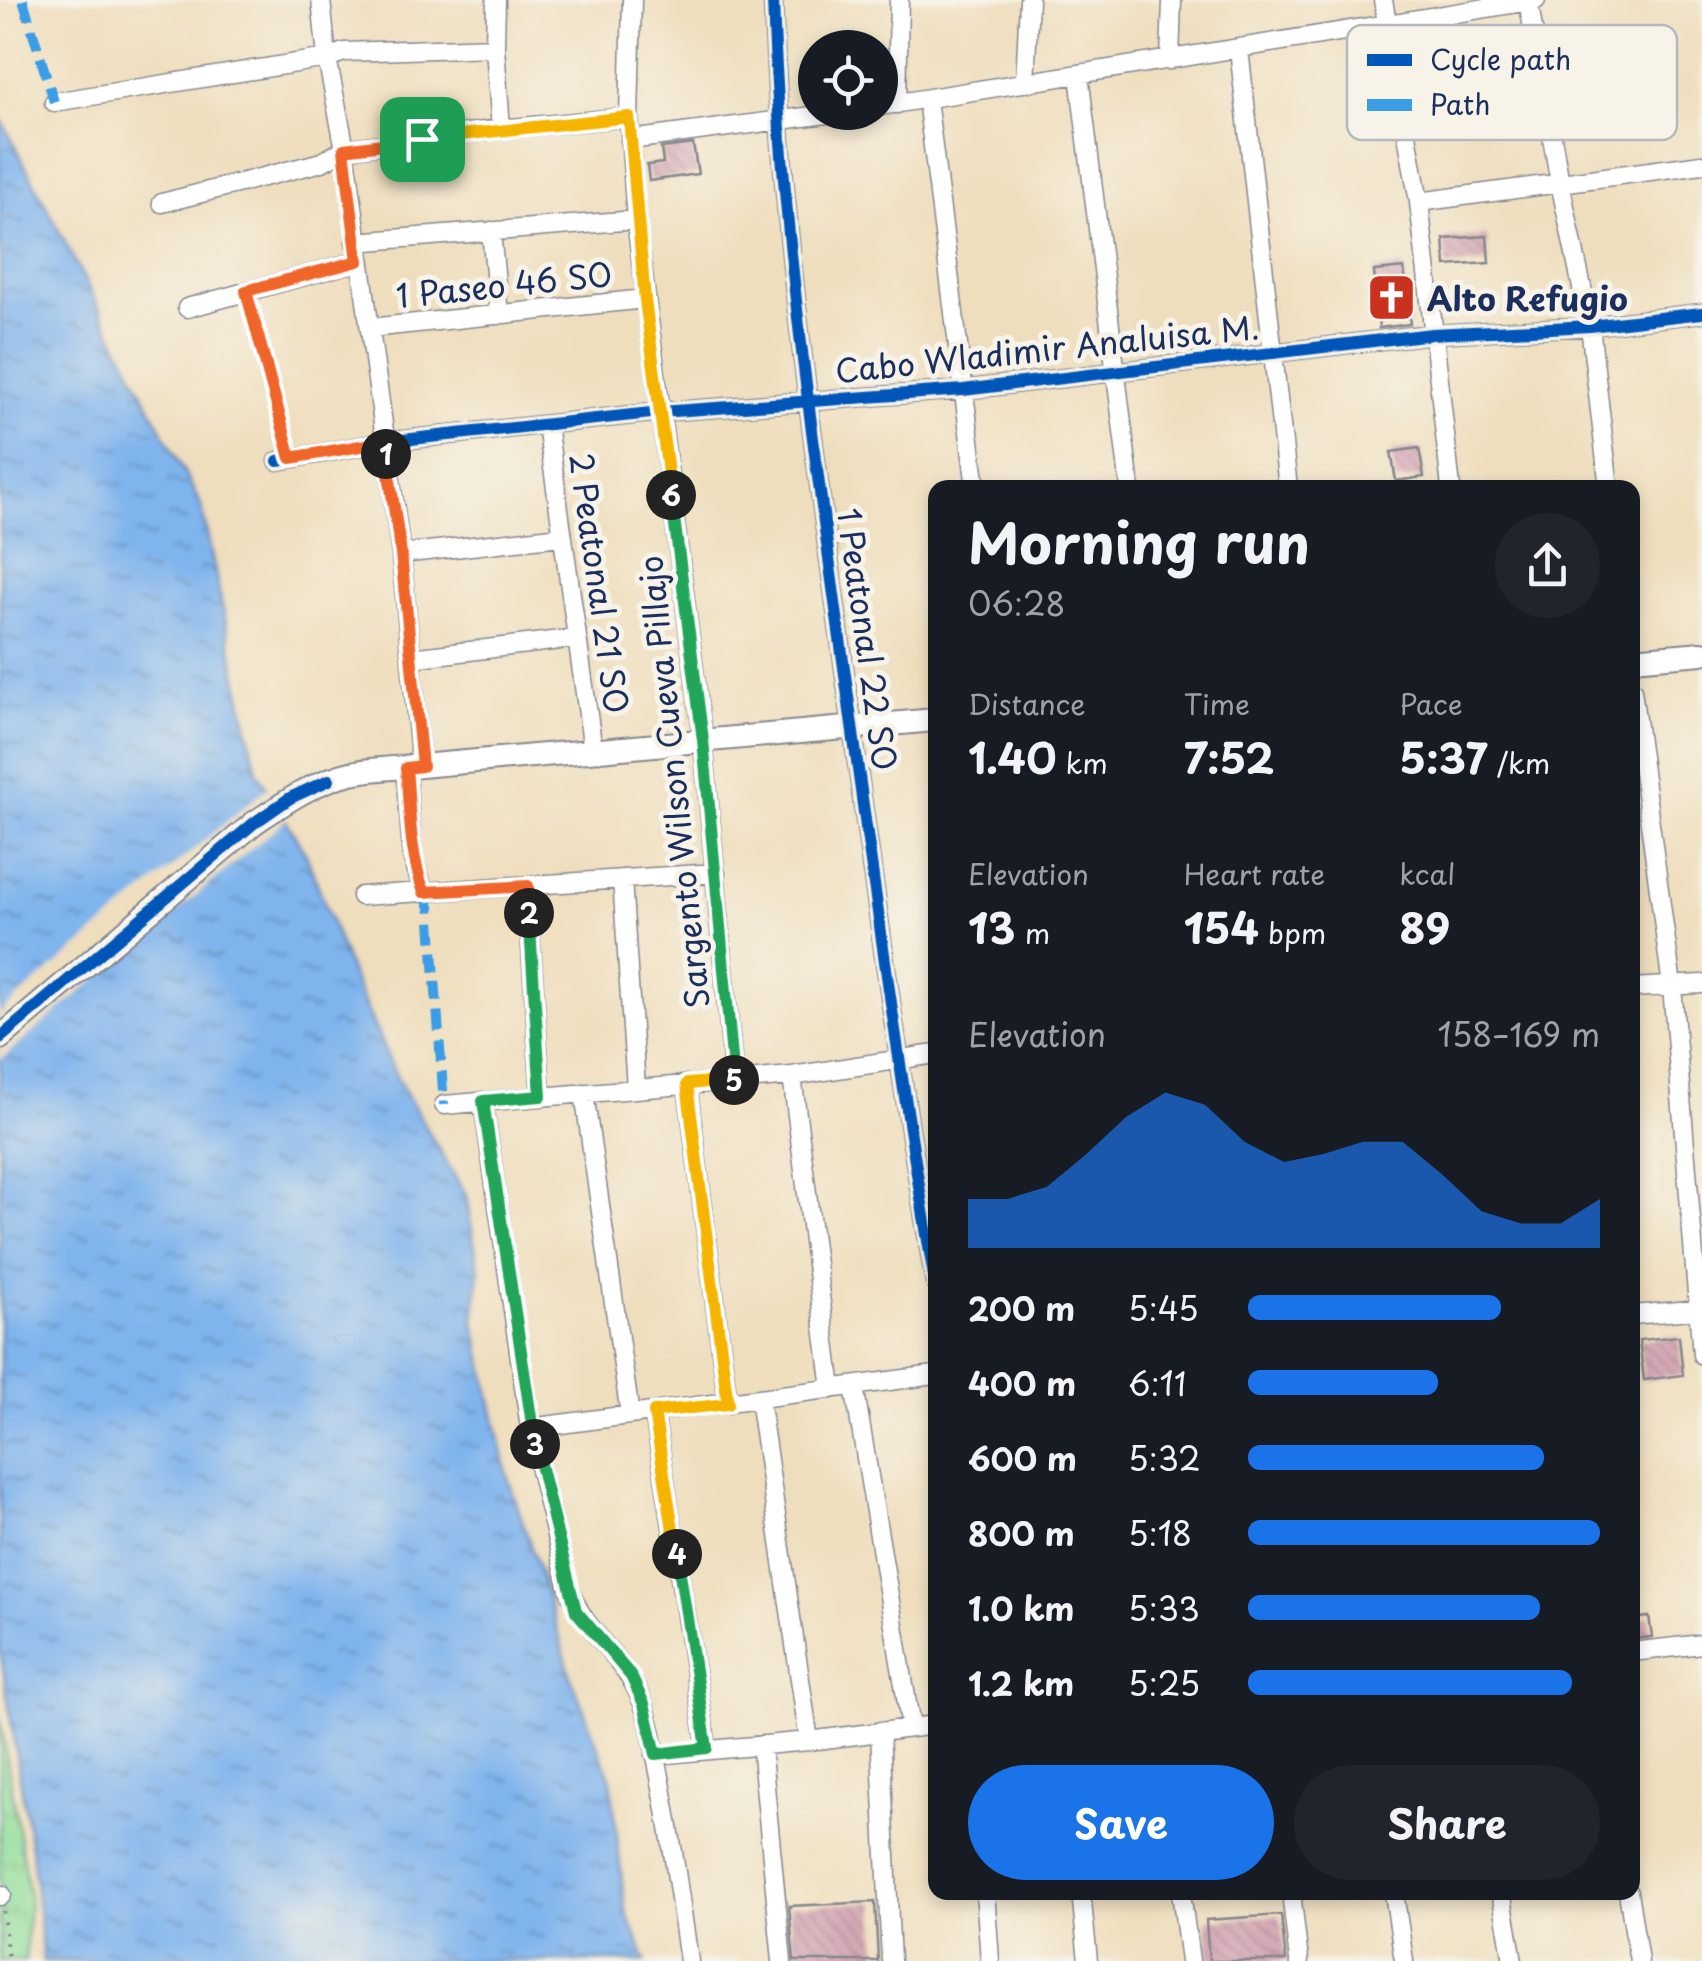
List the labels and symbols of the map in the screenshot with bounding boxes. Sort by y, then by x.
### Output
legend [1347,25,1677,140]
text: Cycle path [1430,37,1571,80]
text: Path [1430,82,1490,125]
pin [380,97,465,182]
street label: 1 Paseo 46 SO [394,249,614,319]
church icon: Alto Refugio [1366,272,1418,324]
place label: Alto Refugio [1427,274,1628,322]
street label: Cabo Wladimir Analuisa M. [833,302,1261,394]
pin: 1 [361,429,411,479]
street label: 2 Peatonal 21 SO [558,450,642,716]
pin: 6 [646,470,696,520]
street label: 1 Peatonal 22 SO [826,505,910,773]
street label: Sargento Wilson Cueva Pillajo [625,553,721,1011]
pin: 2 [504,888,554,938]
pin: 5 [709,1055,759,1105]
pin: 3 [510,1419,560,1469]
pin: 4 [652,1529,702,1579]

